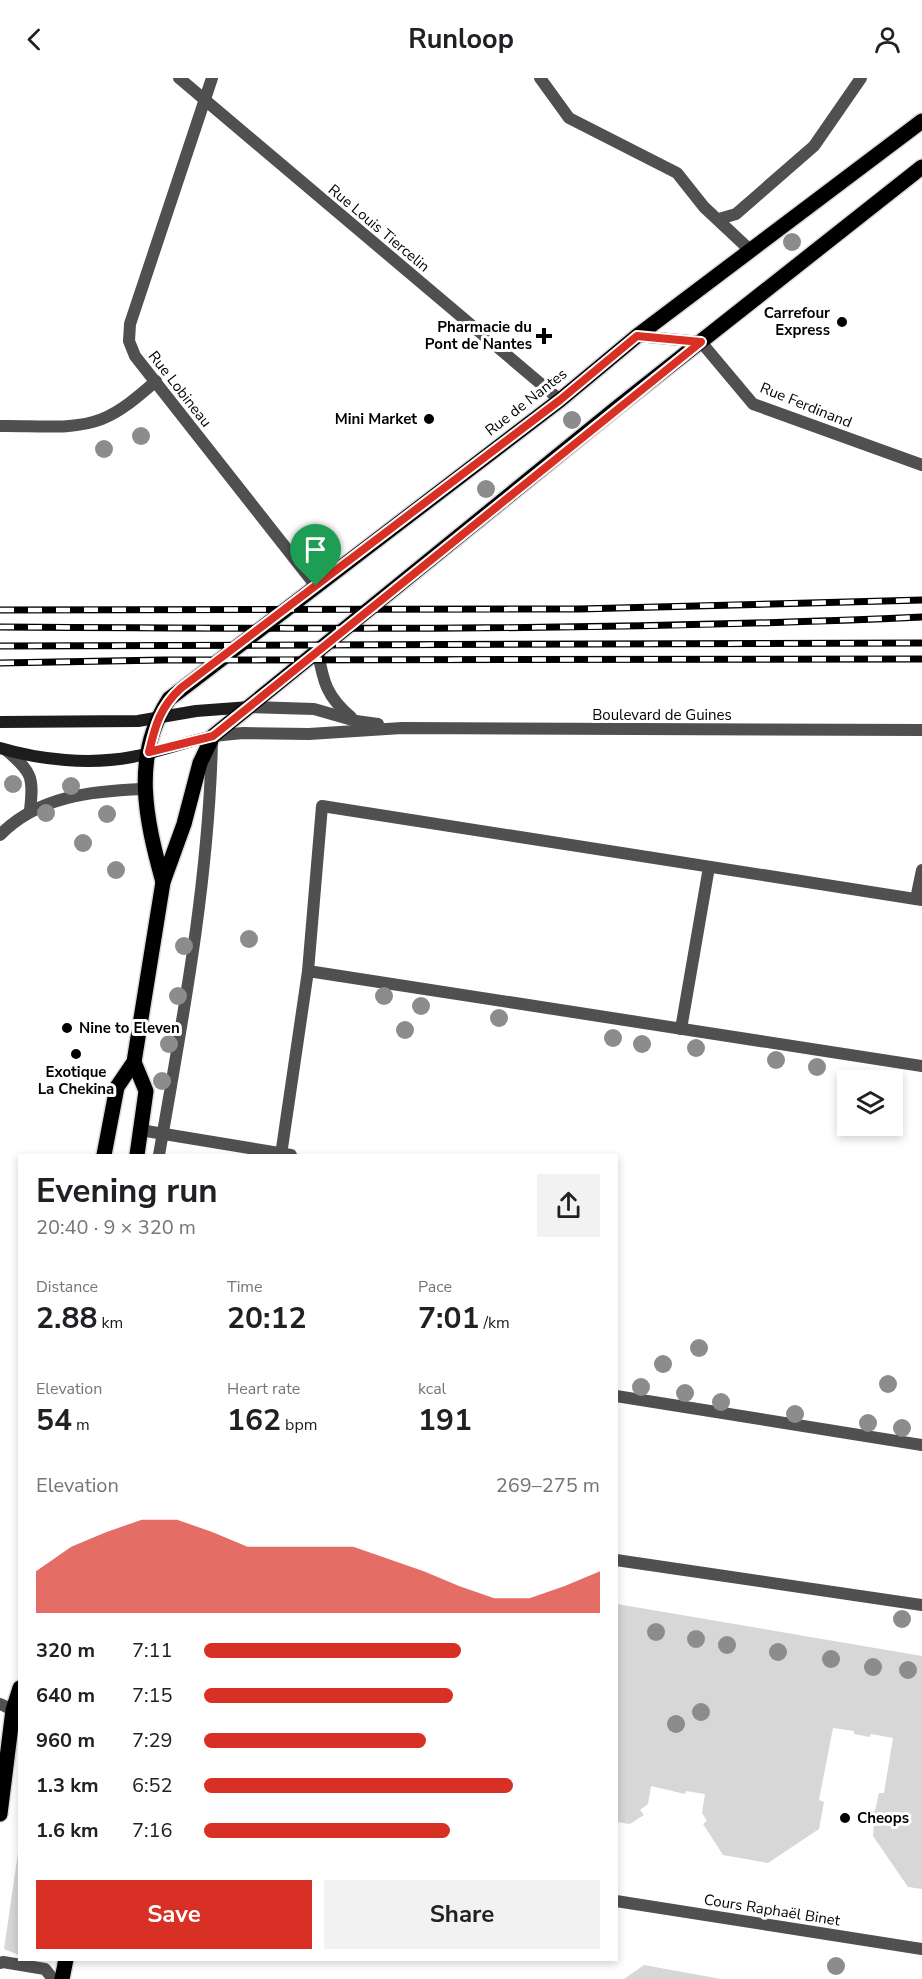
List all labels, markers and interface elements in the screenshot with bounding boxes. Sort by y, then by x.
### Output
text: Runloop [408,21,514,58]
icon: back [18,23,51,56]
icon: person [871,23,904,56]
street label: Rue Louis Tiercelin [324,180,434,276]
place label: Carrefour Express [764,303,830,340]
marker: Carrefour Express [835,315,849,329]
place label: Pharmacie du Pont de Nantes [425,317,532,354]
marker: Pharmacie du Pont de Nantes [537,329,551,343]
street label: Rue Lobineau [144,347,216,431]
street label: Rue de Nantes [481,364,571,440]
street label: Rue Ferdinand [757,377,855,433]
place label: Mini Market [335,409,417,429]
marker: Mini Market [422,412,436,426]
pin [290,524,341,586]
icon: arrive [299,533,332,566]
street label: Boulevard de Guines [592,705,732,725]
place label: Nine to Eleven [79,1018,180,1038]
marker: Nine to Eleven [60,1021,74,1035]
marker: Exotique La Chekina [69,1047,83,1061]
place label: Exotique La Chekina [38,1062,114,1099]
map controls [837,1070,903,1136]
button: layers [837,1070,903,1136]
text: Evening run [36,1169,218,1214]
button: share [537,1174,600,1237]
text: 20:40 · 9 × 320 m [36,1214,196,1241]
text: Distance [36,1276,98,1298]
text: Time [227,1276,263,1298]
text: Pace [418,1276,452,1298]
text: 2.88 [36,1298,97,1339]
text: 20:12 [227,1298,306,1339]
text: 7:01 [418,1298,479,1339]
text: km [97,1312,123,1334]
text: /km [479,1312,510,1334]
text: Elevation [36,1378,102,1400]
text: Heart rate [227,1378,300,1400]
text: kcal [418,1378,446,1400]
text: 54 [36,1400,72,1441]
text: 162 [227,1400,281,1441]
text: 191 [418,1400,472,1441]
text: m [72,1414,90,1436]
text: bpm [281,1414,317,1436]
text: Elevation [36,1472,119,1499]
text: 269–275 m [496,1472,600,1499]
text: 320 m [36,1637,95,1664]
text: 7:11 [132,1637,173,1664]
text: 640 m [36,1682,95,1709]
text: 7:15 [132,1682,173,1709]
text: 960 m [36,1727,95,1754]
text: 7:29 [132,1727,173,1754]
text: 1.3 km [36,1772,99,1799]
text: 6:52 [132,1772,173,1799]
place label: Cheops [857,1808,909,1828]
marker: Cheops [838,1811,852,1825]
text: 1.6 km [36,1817,99,1844]
text: 7:16 [132,1817,173,1844]
button: Save [36,1880,312,1949]
button: Share [324,1880,600,1949]
street label: Cours Raphaël Binet [703,1889,842,1931]

